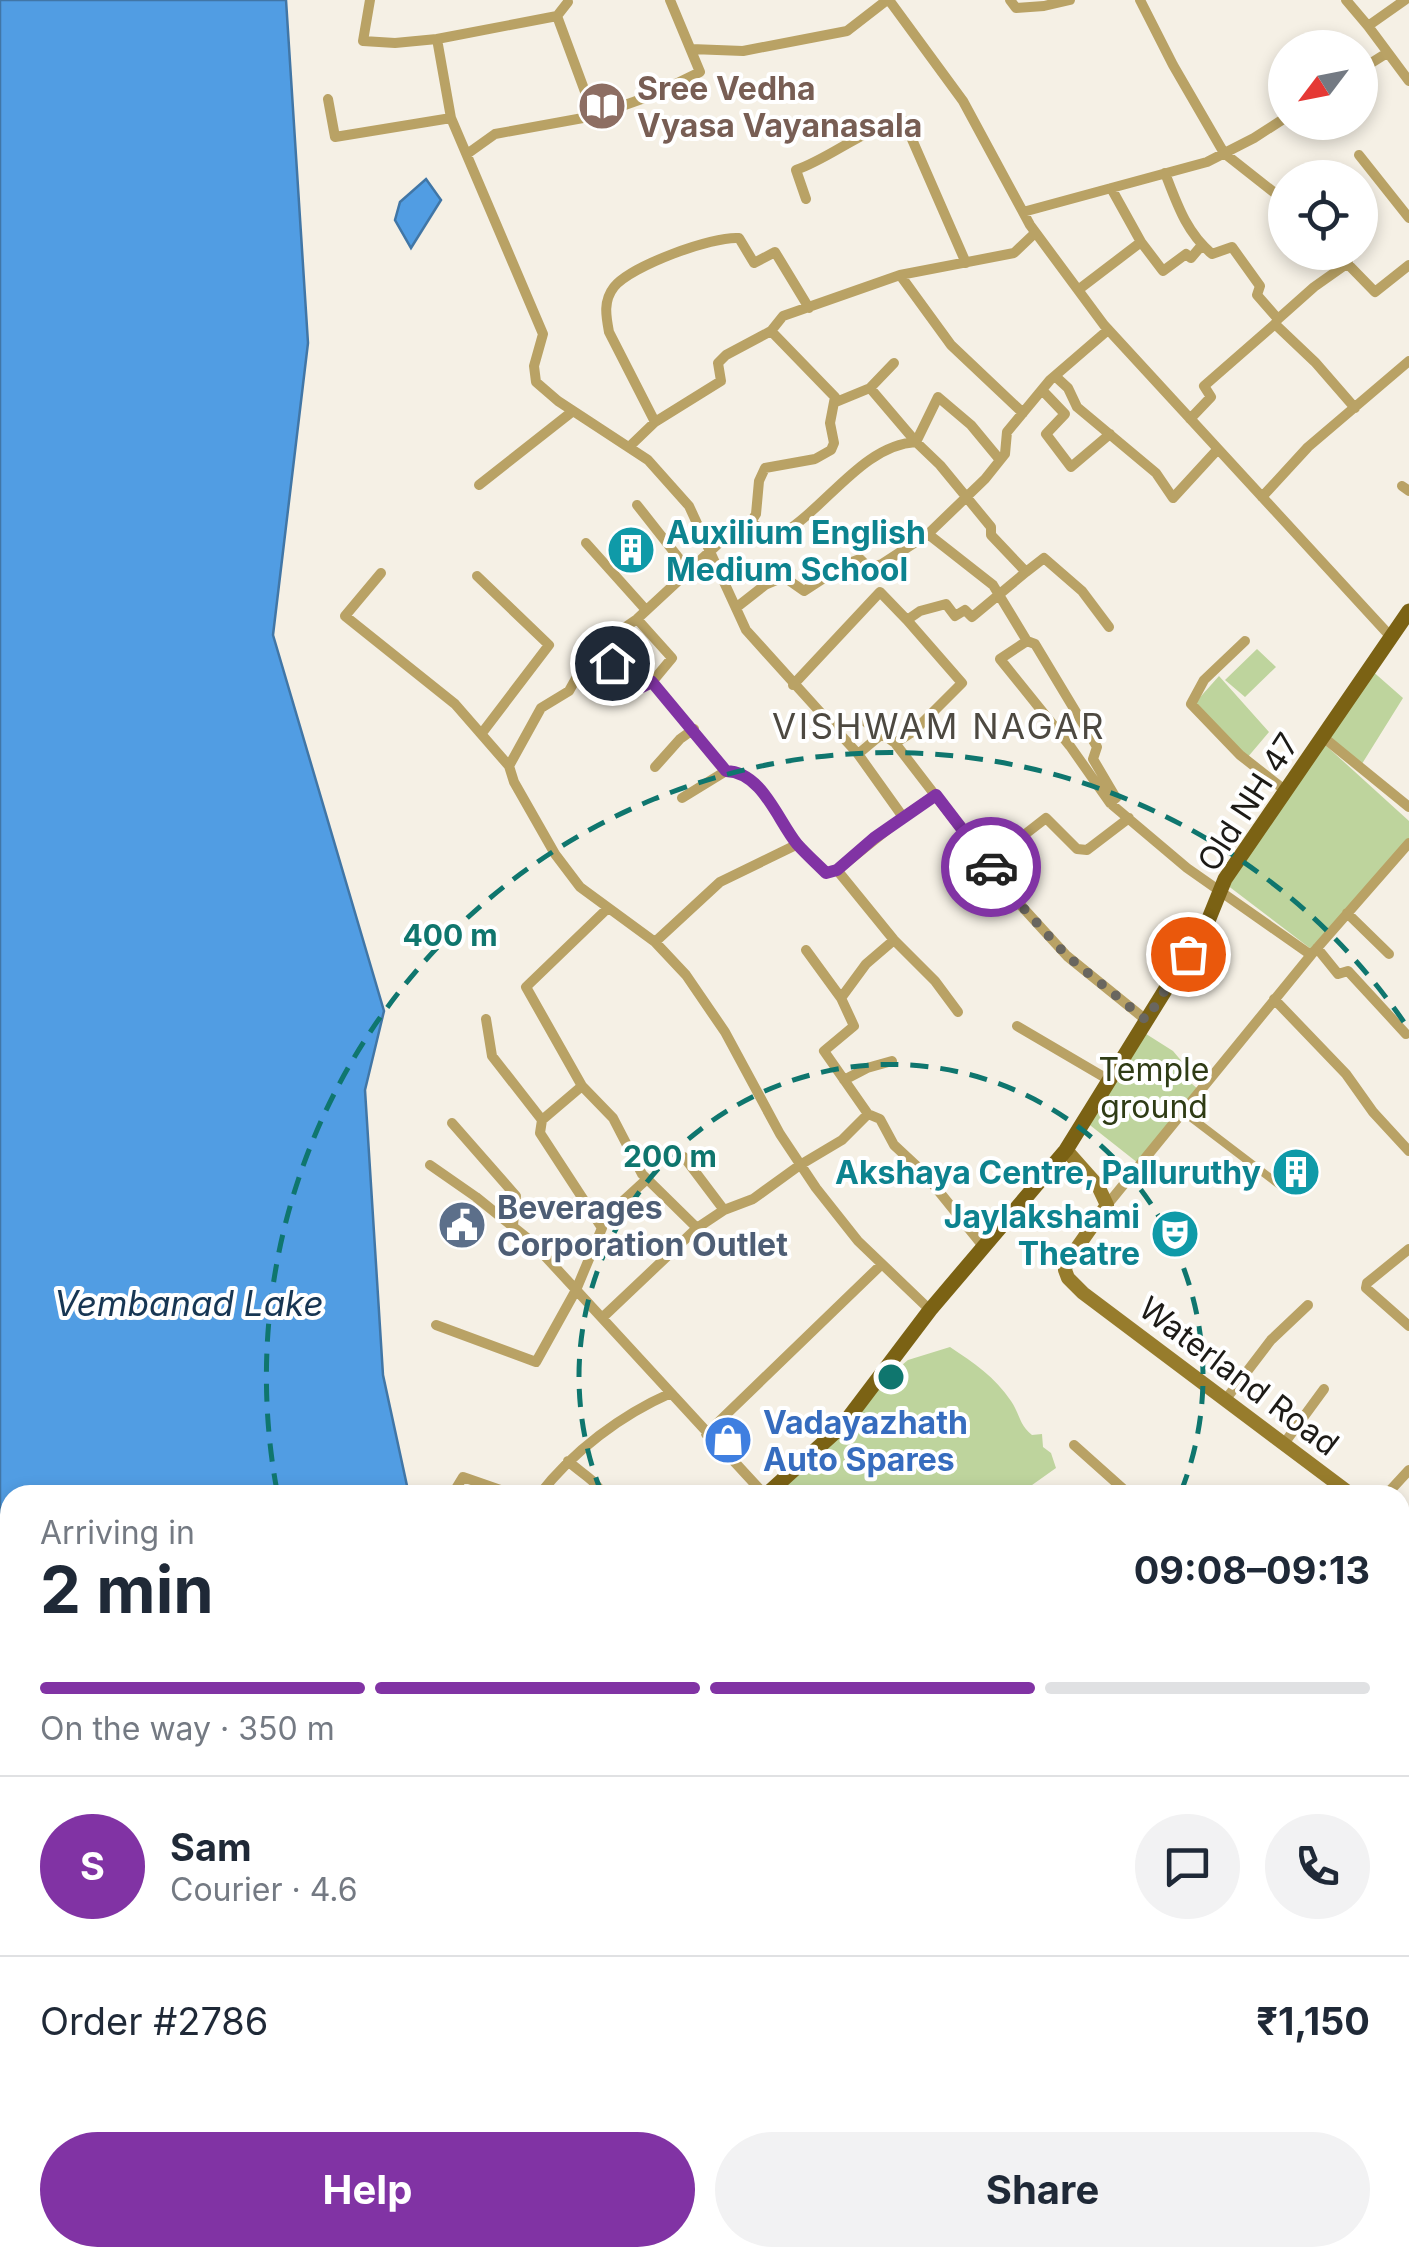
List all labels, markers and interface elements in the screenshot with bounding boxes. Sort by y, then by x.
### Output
north arrow [1268,30,1378,140]
map controls [1268,30,1378,270]
place label: Sree Vedha Vyasa Vayanasala [637,69,922,145]
library icon: Sree Vedha Vyasa Vayanasala [576,80,628,132]
button: locate [1268,160,1378,270]
place label: Auxilium English Medium School [666,513,926,589]
building icon: Auxilium English Medium School [605,524,657,576]
pin [570,621,655,706]
icon: home [585,636,640,691]
district label: VISHWAM NAGAR [772,705,1106,747]
street label: Old NH 47 [1189,726,1307,878]
courier [941,817,1041,917]
icon: car [964,840,1019,895]
pin [1146,912,1231,997]
text: 400 m [402,917,498,953]
icon: bag [1161,927,1216,982]
park label: Temple ground [1099,1050,1209,1126]
text: 200 m [623,1138,717,1174]
building icon: Akshaya Centre, Palluruthy [1270,1146,1322,1198]
place label: Akshaya Centre, Palluruthy [835,1153,1261,1192]
place label: Beverages Corporation Outlet [497,1188,788,1264]
place label: Jaylakshami Theatre [944,1197,1140,1273]
public building icon: Beverages Corporation Outlet [436,1199,488,1251]
theatre icon: Jaylakshami Theatre [1149,1208,1201,1260]
water label: Vembanad Lake [54,1282,324,1324]
street label: Waterland Road [1132,1288,1346,1464]
centre of rings [873,1359,909,1395]
place label: Vadayazhath Auto Spares [763,1403,968,1479]
shop icon: Vadayazhath Auto Spares [702,1414,754,1466]
text: Arriving in [40,1513,195,1552]
text: 09:08–09:13 [1134,1547,1370,1593]
text: 2 min [40,1550,214,1629]
text: On the way · 350 m [40,1709,335,1748]
button: chat [1135,1814,1240,1919]
button: phone [1265,1814,1370,1919]
text: Sam [170,1824,252,1870]
text: S [80,1843,105,1889]
text: Courier · 4.6 [170,1870,358,1909]
text: Order #2786 [40,1998,268,2044]
text: ₹1,150 [1256,1998,1370,2044]
button: Help [40,2132,695,2247]
button: Share [715,2132,1370,2247]

